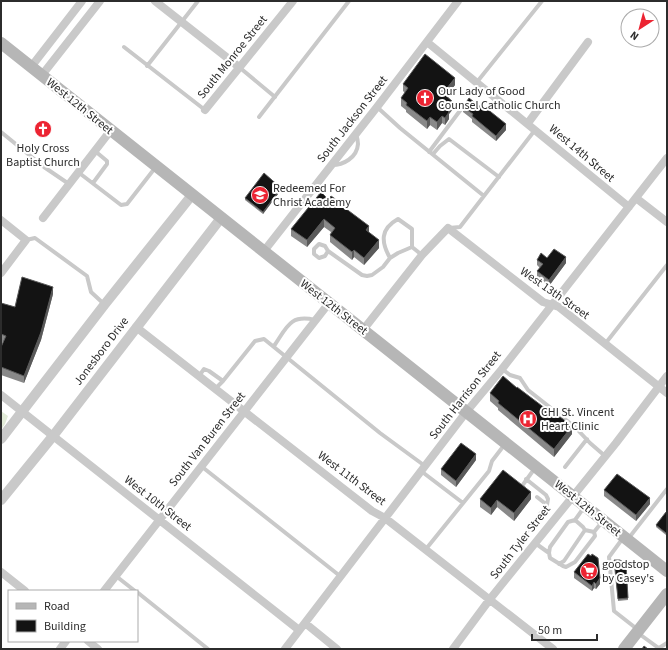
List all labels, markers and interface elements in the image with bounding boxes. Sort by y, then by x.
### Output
north arrow [620,8,660,48]
street label: South Monroe Street [193,12,271,103]
text: N [627,27,642,44]
street label: South Jackson Street [313,72,392,166]
street label: West 12th Street [43,74,117,139]
place label: Our Lady of Good Counsel Catholic Church [438,83,561,114]
church icon: Our Lady of Good Counsel Catholic Church [415,88,435,108]
church icon: Holy Cross Baptist Church [33,119,53,139]
street label: West 14th Street [545,121,618,186]
place label: Holy Cross Baptist Church [6,140,80,171]
place label: Redeemed For Christ Academy [273,180,351,211]
school or university icon: Redeemed For Christ Academy [250,185,270,205]
street label: West 13th Street [516,263,593,324]
street label: West 12th Street [296,276,371,339]
street label: Jonesboro Drive [70,313,133,389]
street label: South Harrison Street [425,347,505,443]
street label: South Van Buren Street [165,388,250,490]
place label: CHI St. Vincent Heart Clinic [541,404,614,435]
hospital icon: CHI St. Vincent Heart Clinic [518,409,538,429]
street label: West 11th Street [314,447,389,510]
street label: West 10th Street [120,472,195,535]
street label: West 12th Street [551,476,625,541]
street label: South Tyler Street [486,502,555,583]
place label: goodstop by Casey's [602,556,654,587]
supermarket icon: goodstop by Casey's [579,561,599,581]
legend [8,590,138,642]
text: Road [44,598,70,615]
scale bar [532,616,597,642]
text: Building [44,618,86,635]
text: 50 m [538,622,562,639]

